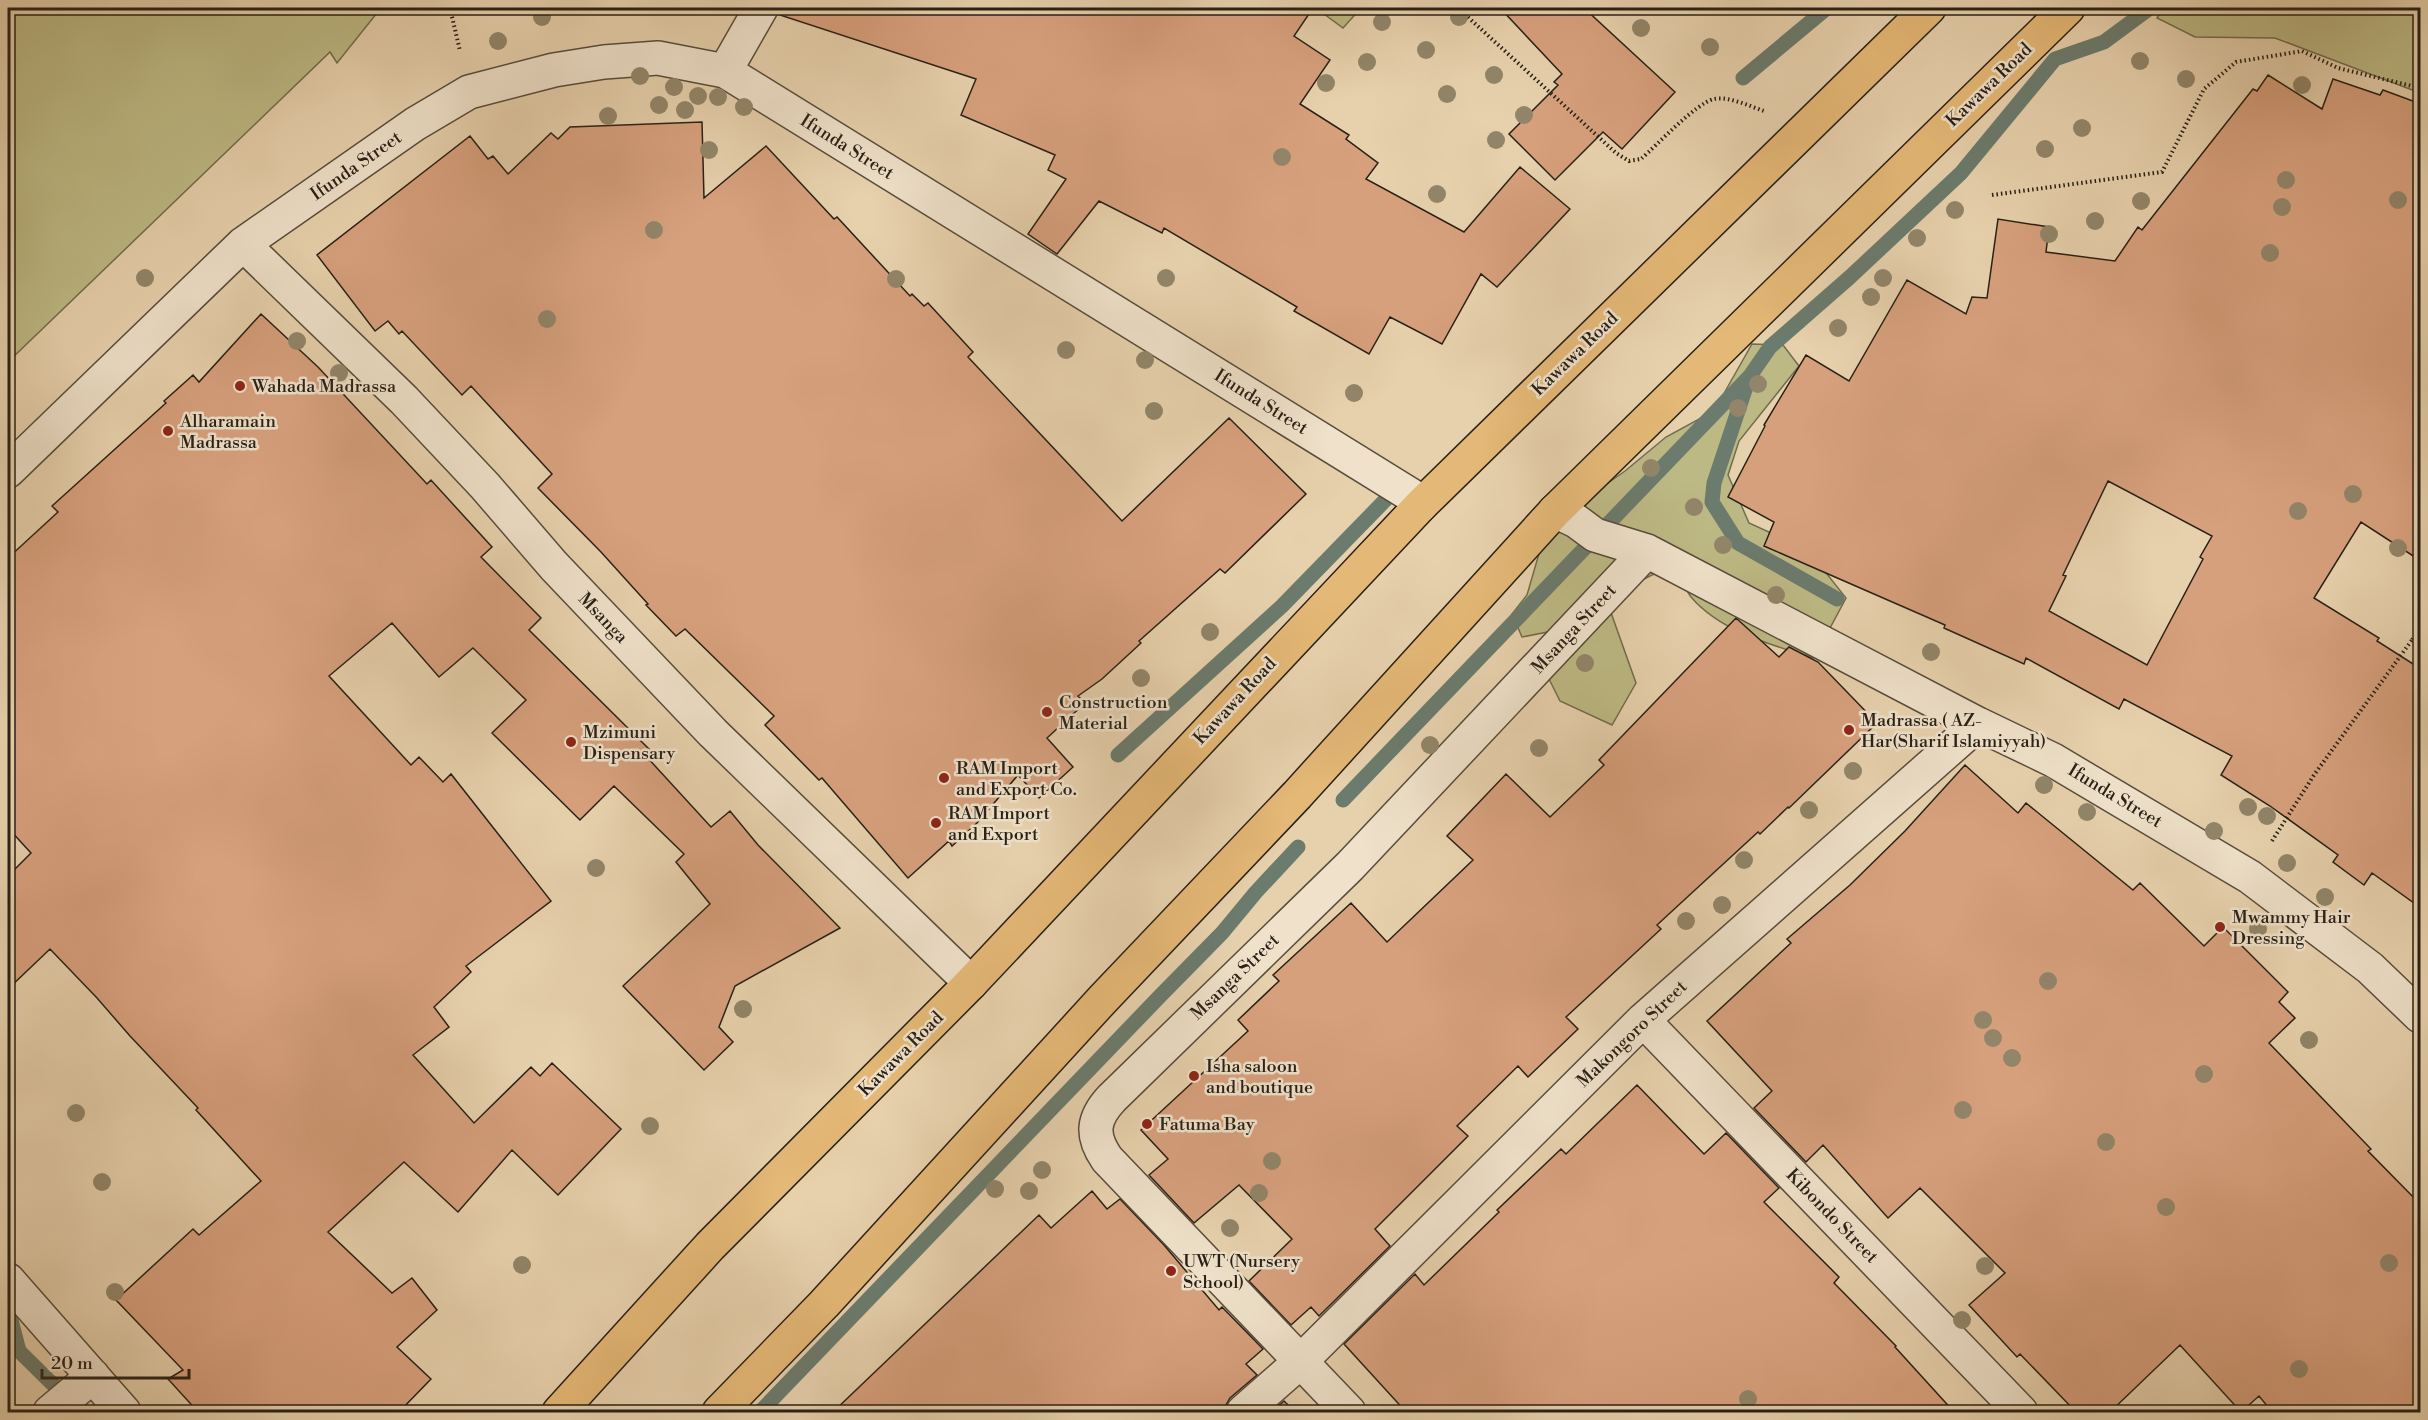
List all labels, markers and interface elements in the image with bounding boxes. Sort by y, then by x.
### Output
street label: Kawawa Road [1941,37,2038,132]
street label: Ifunda Street [796,109,899,185]
street label: Ifunda Street [306,126,407,206]
street label: Kawawa Road [1527,306,1624,401]
street label: Ifunda Street [1210,364,1313,440]
place label: Wahada Madrassa [251,375,397,398]
marker: Wahada Madrassa [233,379,247,393]
place label: Alharamain Madrassa [179,410,276,454]
marker: Alharamain Madrassa [161,424,175,438]
street label: Msanga Street [1526,579,1622,679]
street label: Msanga [573,588,633,649]
street label: Kawawa Road [1189,652,1282,750]
place label: Construction Material [1059,691,1168,735]
marker: Construction Material [1040,705,1054,719]
place label: Madrassa ( AZ- Har(Sharif Islamiyyah) [1861,709,2046,753]
place label: Mzimuni Dispensary [583,721,675,765]
marker: Madrassa ( AZ- Har(Sharif Islamiyyah) [1842,723,1856,737]
marker: Mzimuni Dispensary [564,735,578,749]
place label: RAM Import and Export Co. [956,757,1077,801]
street label: Ifunda Street [2064,759,2167,834]
marker: RAM Import and Export Co. [937,771,951,785]
place label: RAM Import and Export [948,802,1050,846]
marker: RAM Import and Export [929,816,943,830]
place label: Mwammy Hair Dressing [2232,906,2351,950]
marker: Mwammy Hair Dressing [2213,920,2227,934]
street label: Msanga Street [1186,928,1285,1025]
street label: Makongoro Street [1572,975,1693,1093]
street label: Kawawa Road [853,1006,949,1102]
place label: Isha saloon and boutique [1206,1055,1313,1099]
marker: Isha saloon and boutique [1187,1069,1201,1083]
place label: Fatuma Bay [1159,1113,1255,1136]
marker: Fatuma Bay [1140,1117,1154,1131]
street label: Kibondo Street [1781,1164,1883,1269]
place label: UWT (Nursery School) [1183,1250,1300,1294]
marker: UWT (Nursery School) [1164,1264,1178,1278]
scale bar [42,1342,189,1380]
text: 20 m [51,1352,93,1375]

